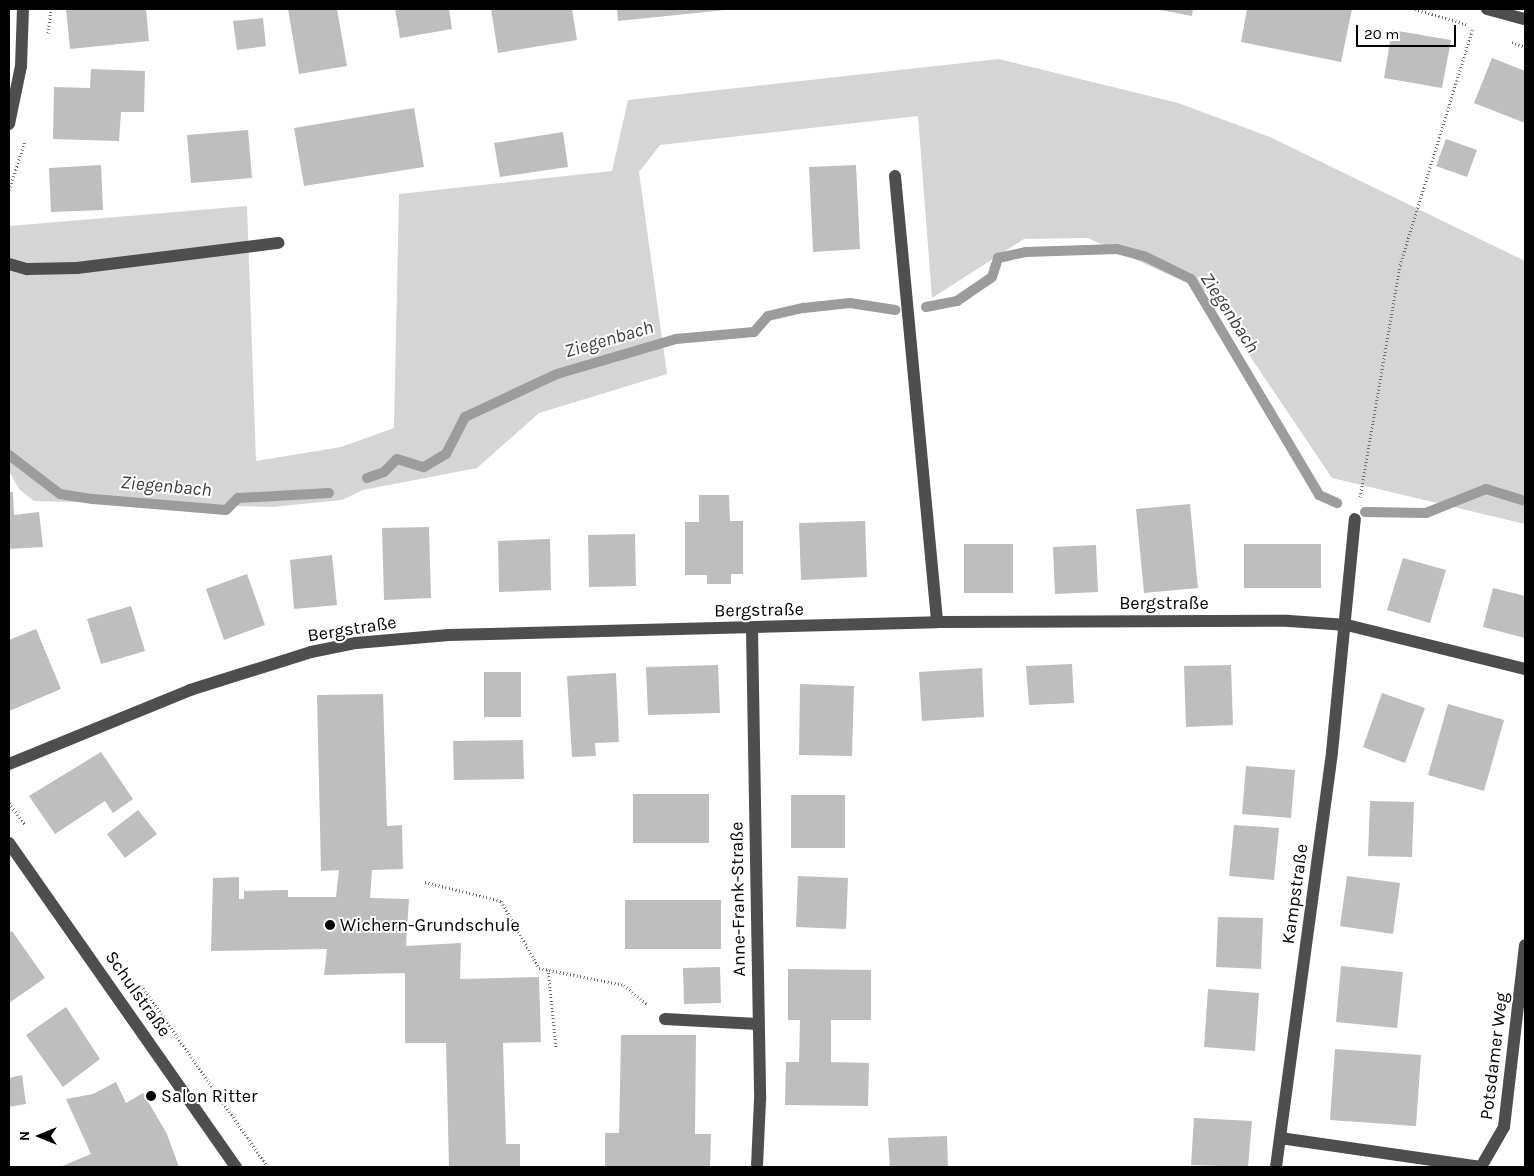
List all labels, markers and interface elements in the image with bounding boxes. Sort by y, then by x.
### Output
scale bar [1359,15,1459,47]
text: 20 m [1364,25,1399,43]
water label: Ziegenbach [1195,268,1263,358]
water label: Ziegenbach [562,316,656,364]
water label: Ziegenbach [119,472,213,502]
street label: Bergstraße [1119,592,1209,614]
street label: Bergstraße [714,598,804,622]
street label: Bergstraße [306,611,398,647]
street label: Anne-Frank-Straße [726,821,750,977]
street label: Kampstraße [1277,842,1313,946]
place label: Wichern-Grundschule [340,914,520,936]
marker: Wichern-Grundschule [324,919,336,931]
street label: Schulstraße [101,947,175,1041]
street label: Potsdamer Weg [1475,991,1513,1121]
place label: Salon Ritter [161,1085,257,1107]
marker: Salon Ritter [145,1090,157,1102]
north arrow [15,1111,65,1161]
text: N [16,1131,33,1141]

